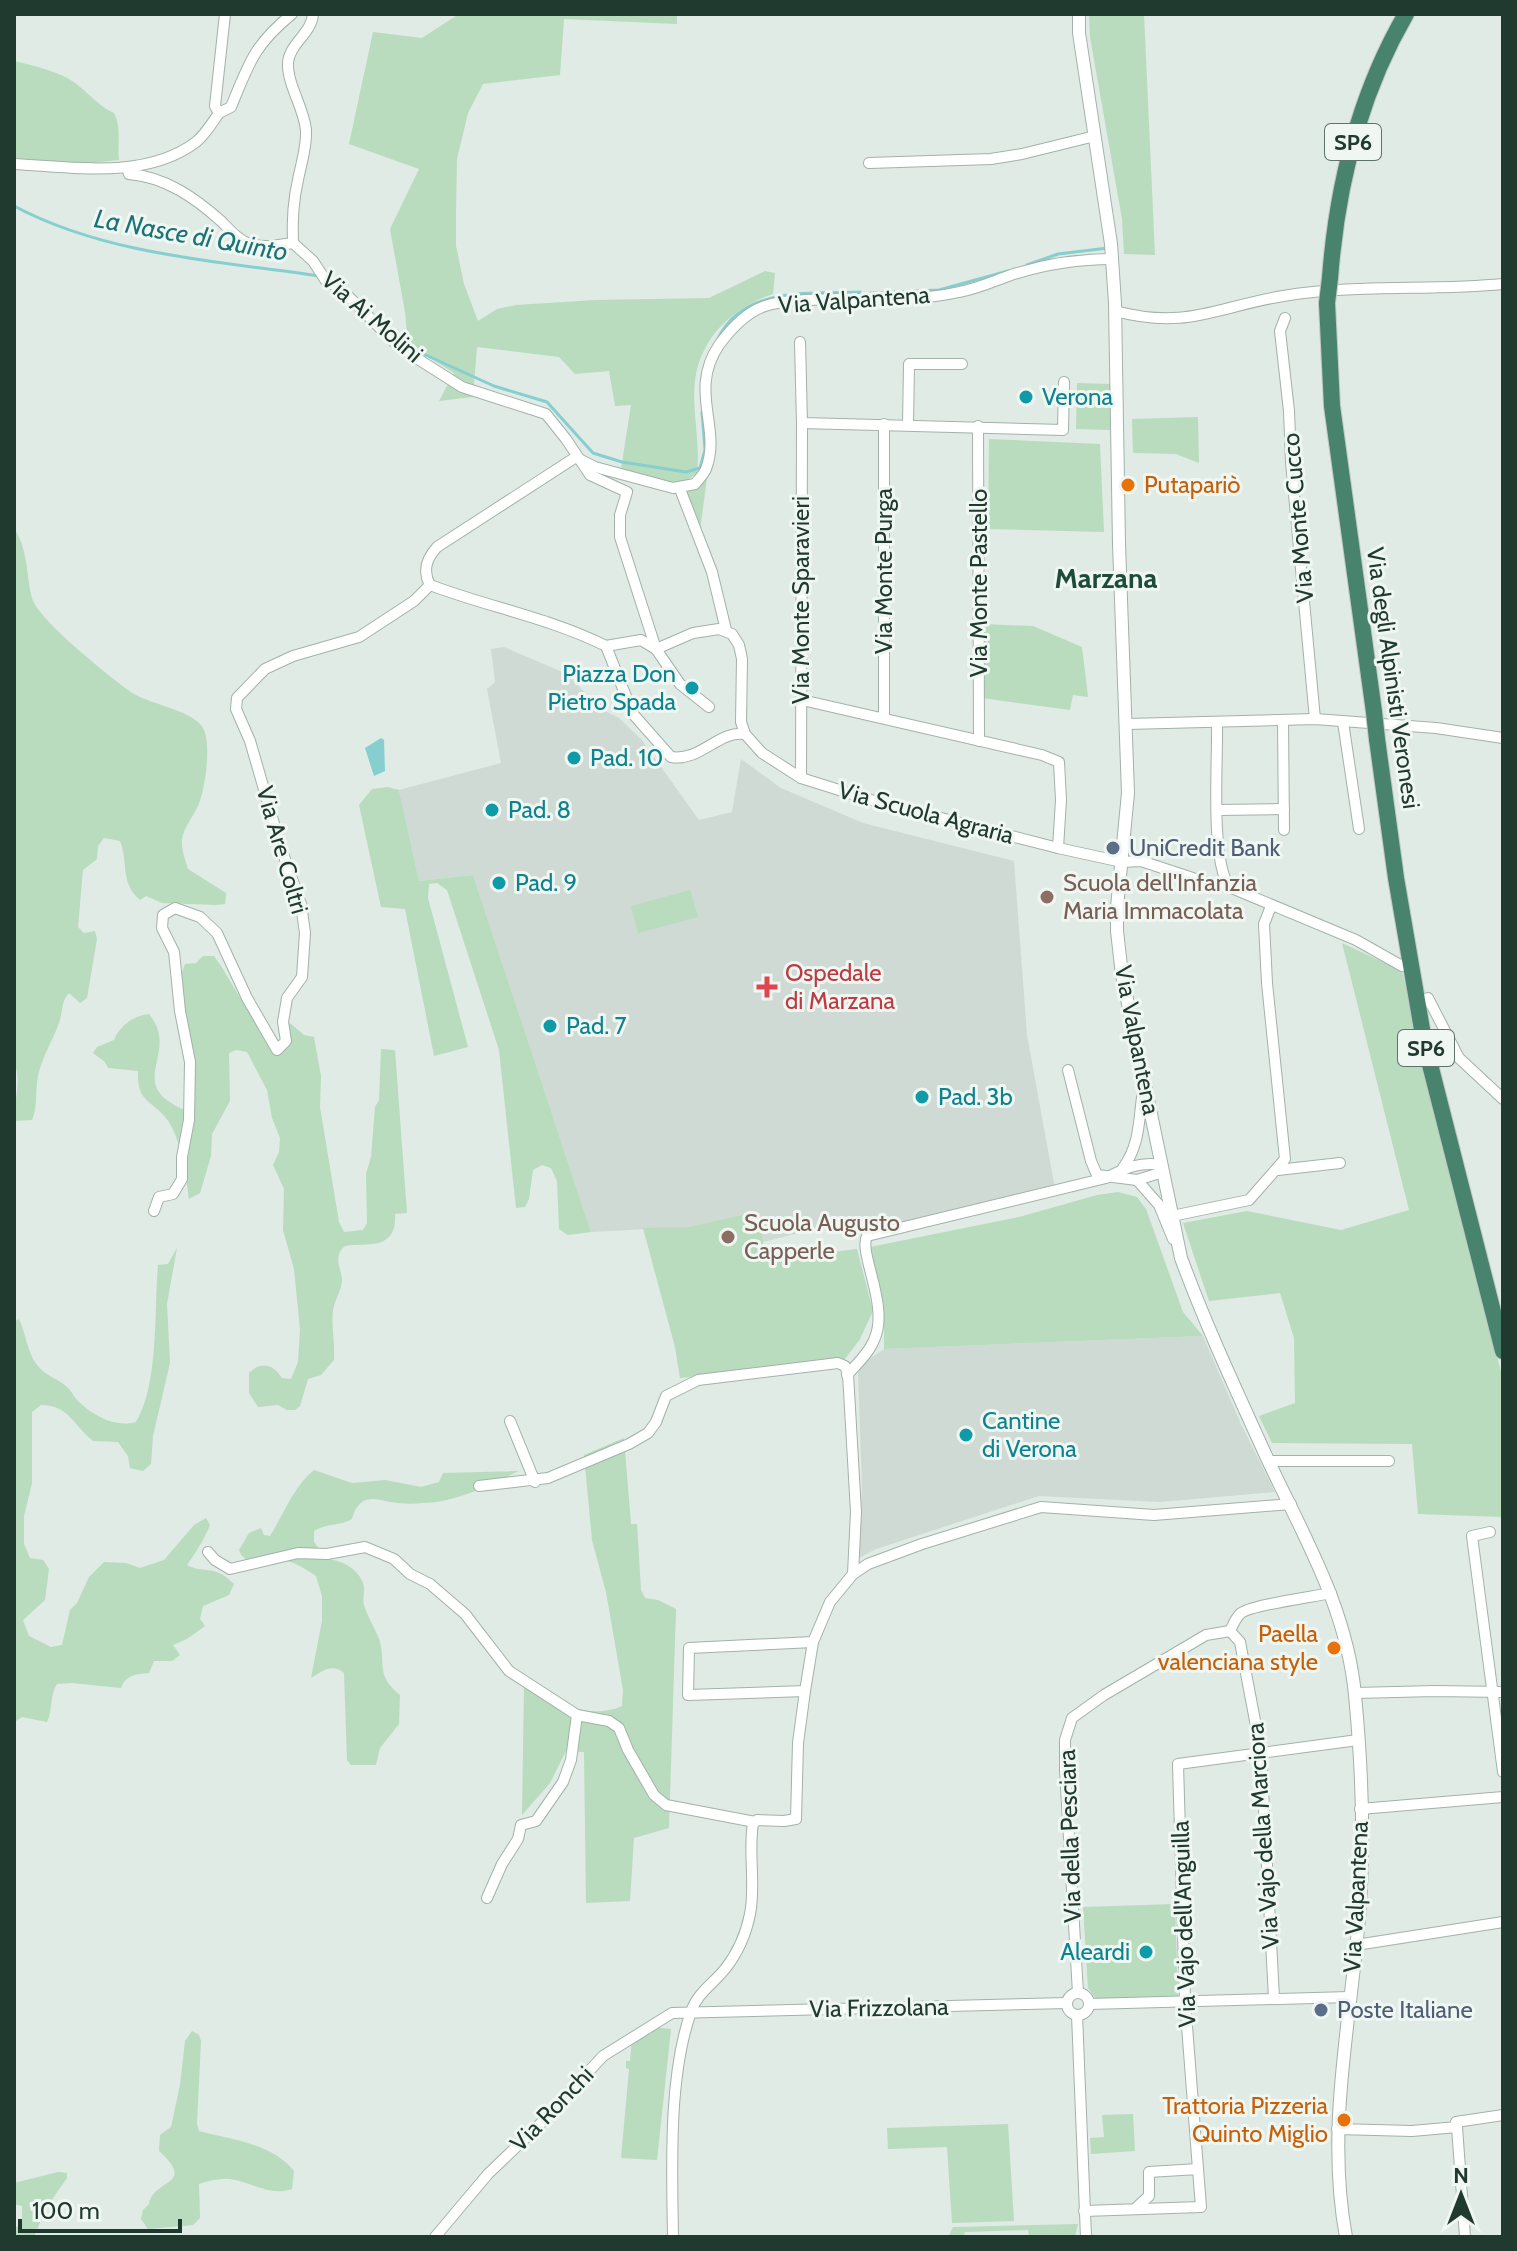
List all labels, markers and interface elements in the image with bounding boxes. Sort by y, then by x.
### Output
road number: SP6 [1325,124,1381,160]
water label: La Nasce di Quinto [92,202,290,268]
street label: Via Ai Molini [316,265,429,368]
street label: Via Valpantena [777,280,931,319]
place label: Verona [1042,382,1113,411]
marker: Verona [1017,388,1035,406]
street label: Via Monte Cucco [1276,432,1319,604]
place label: Putapariò [1144,470,1241,499]
marker: Putapariò [1119,476,1137,494]
street label: Via Monte Purga [869,487,898,654]
street label: Via Monte Pastello [964,489,993,677]
street label: Via Monte Sparavieri [786,496,815,704]
street label: Via degli Alpinisti Veronesi [1361,545,1426,811]
district label: Marzana [1055,561,1158,595]
place label: Piazza Don Pietro Spada [547,659,676,716]
marker: Piazza Don Pietro Spada [683,679,701,697]
place label: Pad. 10 [590,743,663,772]
marker: Pad. 10 [565,749,583,767]
street label: Via Scuola Agraria [835,775,1018,850]
street label: Via Are Coltri [250,783,315,917]
place label: Pad. 8 [508,795,571,824]
marker: Pad. 8 [483,801,501,819]
place label: UniCredit Bank [1129,833,1281,862]
marker: UniCredit Bank [1104,839,1122,857]
place label: Pad. 9 [515,868,577,897]
place label: Scuola dell'Infanzia Maria Immacolata [1063,868,1257,925]
marker: Pad. 9 [490,874,508,892]
marker: Scuola dell'Infanzia Maria Immacolata [1038,888,1056,906]
place label: Ospedale di Marzana [785,958,895,1015]
street label: Via Valpantena [1109,963,1166,1118]
marker: Ospedale di Marzana [756,976,778,998]
place label: Pad. 7 [566,1011,627,1040]
marker: Pad. 7 [541,1017,559,1035]
road number: SP6 [1398,1030,1454,1066]
place label: Pad. 3b [938,1082,1013,1111]
marker: Pad. 3b [913,1088,931,1106]
place label: Scuola Augusto Capperle [744,1208,900,1265]
marker: Scuola Augusto Capperle [719,1228,737,1246]
place label: Cantine di Verona [982,1406,1077,1463]
marker: Cantine di Verona [957,1426,975,1444]
place label: Paella valenciana style [1158,1619,1318,1676]
marker: Paella valenciana style [1325,1639,1343,1657]
street label: Via Vajo della Marciora [1240,1721,1285,1950]
street label: Via della Pesciara [1052,1748,1087,1923]
street label: Via Vajo dell'Anguilla [1165,1820,1202,2028]
street label: Via Valpantena [1337,1820,1374,1974]
place label: Aleardi [1060,1937,1130,1966]
marker: Aleardi [1137,1943,1155,1961]
street label: Via Frizzolana [809,1992,949,2023]
place label: Poste Italiane [1337,1995,1473,2024]
marker: Poste Italiane [1312,2001,1330,2019]
street label: Via Ronchi [504,2060,599,2157]
place label: Trattoria Pizzeria Quinto Miglio [1162,2091,1328,2148]
marker: Trattoria Pizzeria Quinto Miglio [1335,2111,1353,2129]
north arrow [1421,2155,1501,2235]
text: N [1453,2162,1469,2189]
scale bar [20,2183,180,2233]
text: 100 m [32,2196,100,2225]

